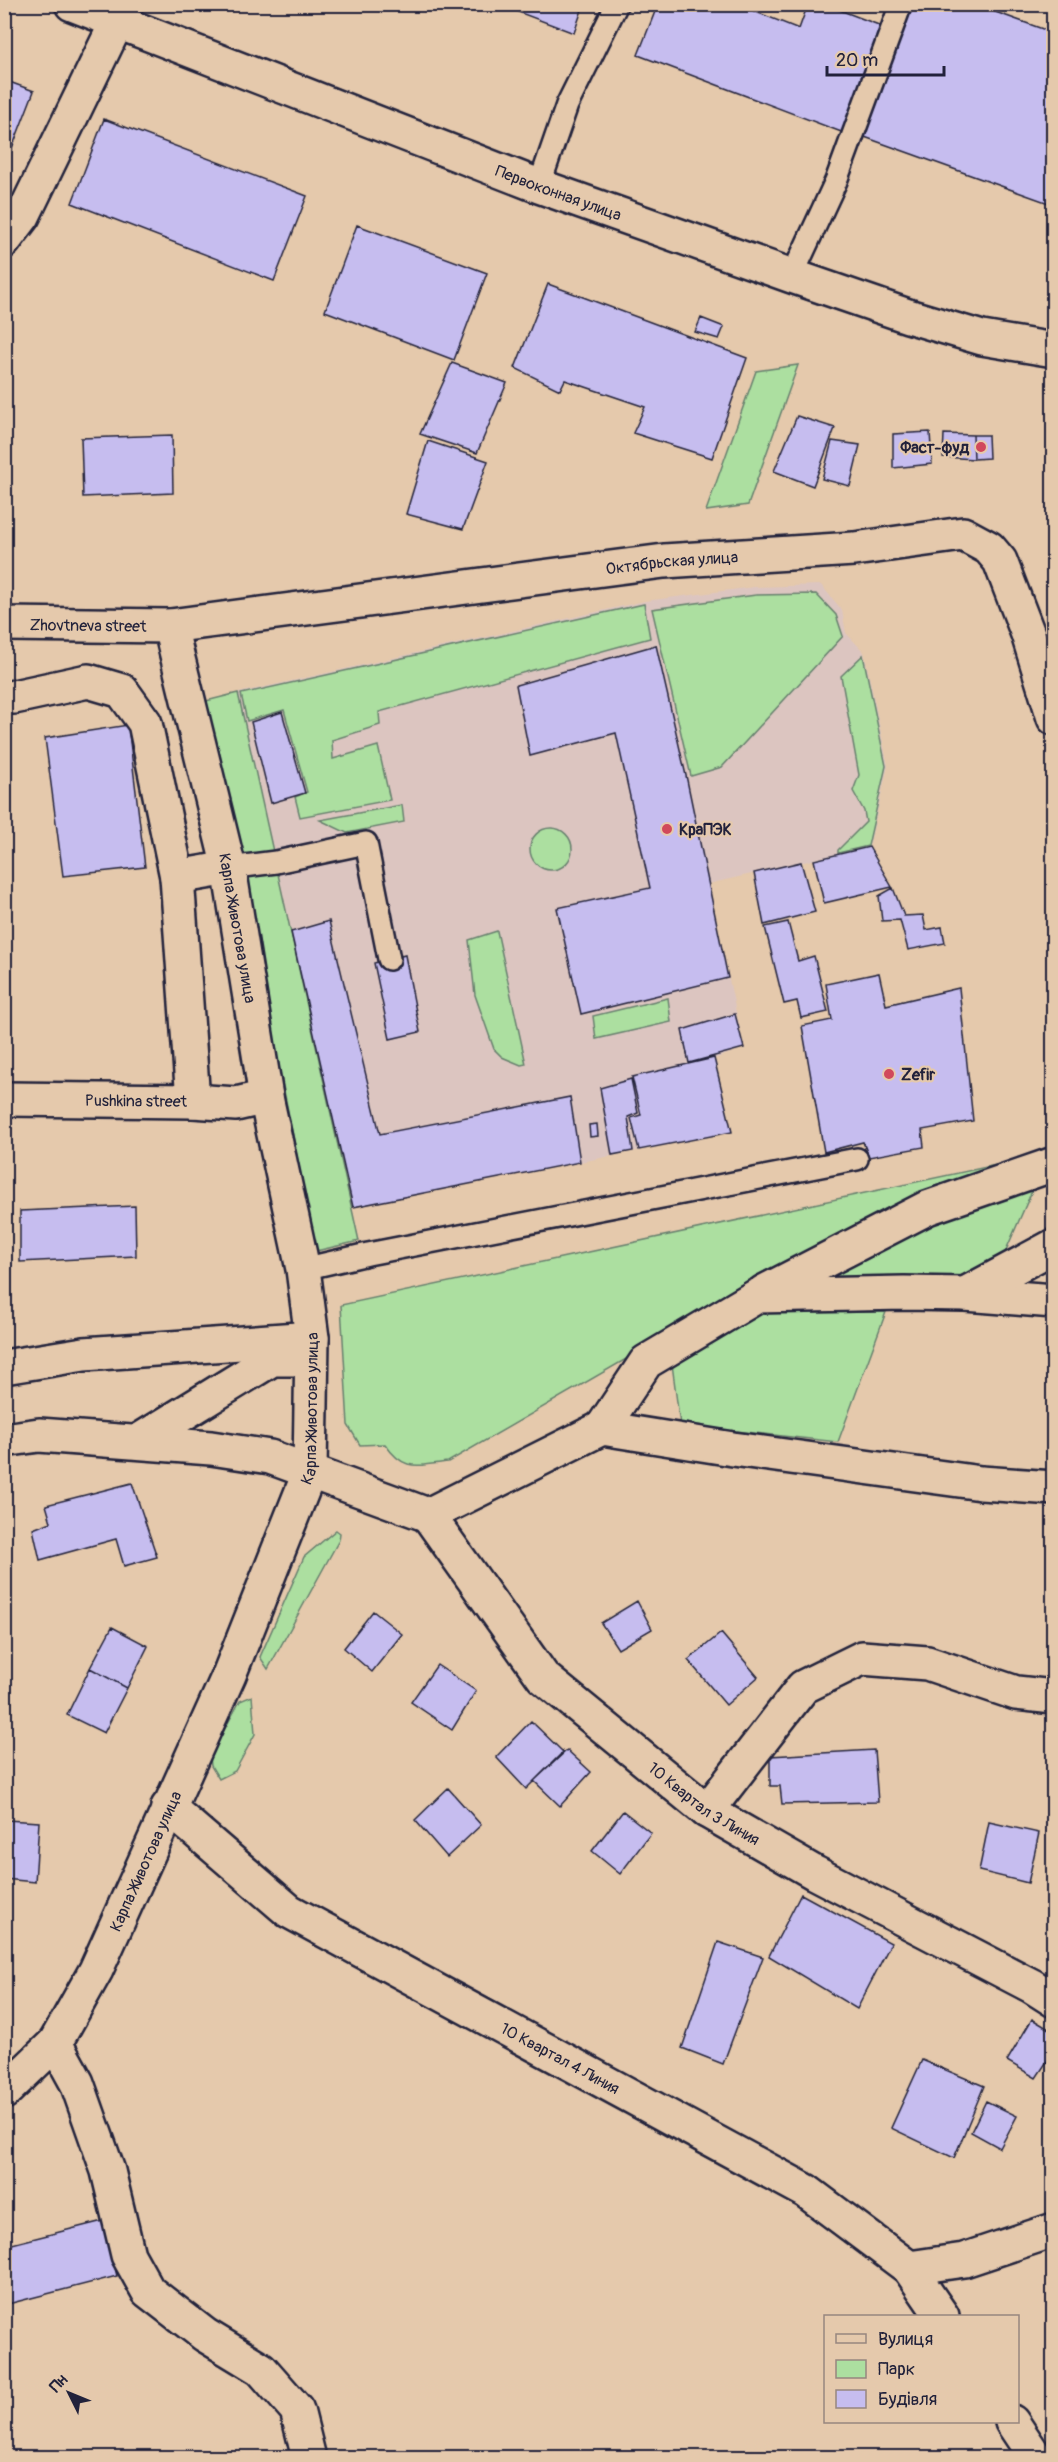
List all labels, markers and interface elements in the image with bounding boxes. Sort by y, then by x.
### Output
scale bar [827,39,944,77]
text: 20 m [836,49,878,72]
street label: Первоконная улица [493,161,624,226]
place label: Фаст-фуд [899,438,969,458]
marker: Фаст-фуд [974,440,988,454]
street label: Октябрьская улица [605,547,739,580]
street label: Zhovtneva street [29,615,147,637]
place label: КраПЭК [679,820,732,840]
marker: КраПЭК [660,822,674,836]
street label: Карпа Животова улица [214,852,260,1005]
place label: Zefir [901,1065,935,1085]
marker: Zefir [882,1067,896,1081]
street label: Pushkina street [85,1091,188,1112]
street label: Карпа Животова улица [297,1331,323,1488]
street label: 10 Квартал 3 Линия [644,1758,763,1850]
street label: Карпа Животова улица [106,1788,186,1935]
street label: 10 Квартал 4 Линия [497,2018,623,2099]
legend [824,2315,1019,2423]
text: Вулиця [878,2328,933,2351]
text: Парк [878,2358,915,2381]
north arrow [39,2363,99,2423]
text: Пн [45,2370,72,2397]
text: Будівля [878,2388,937,2411]

